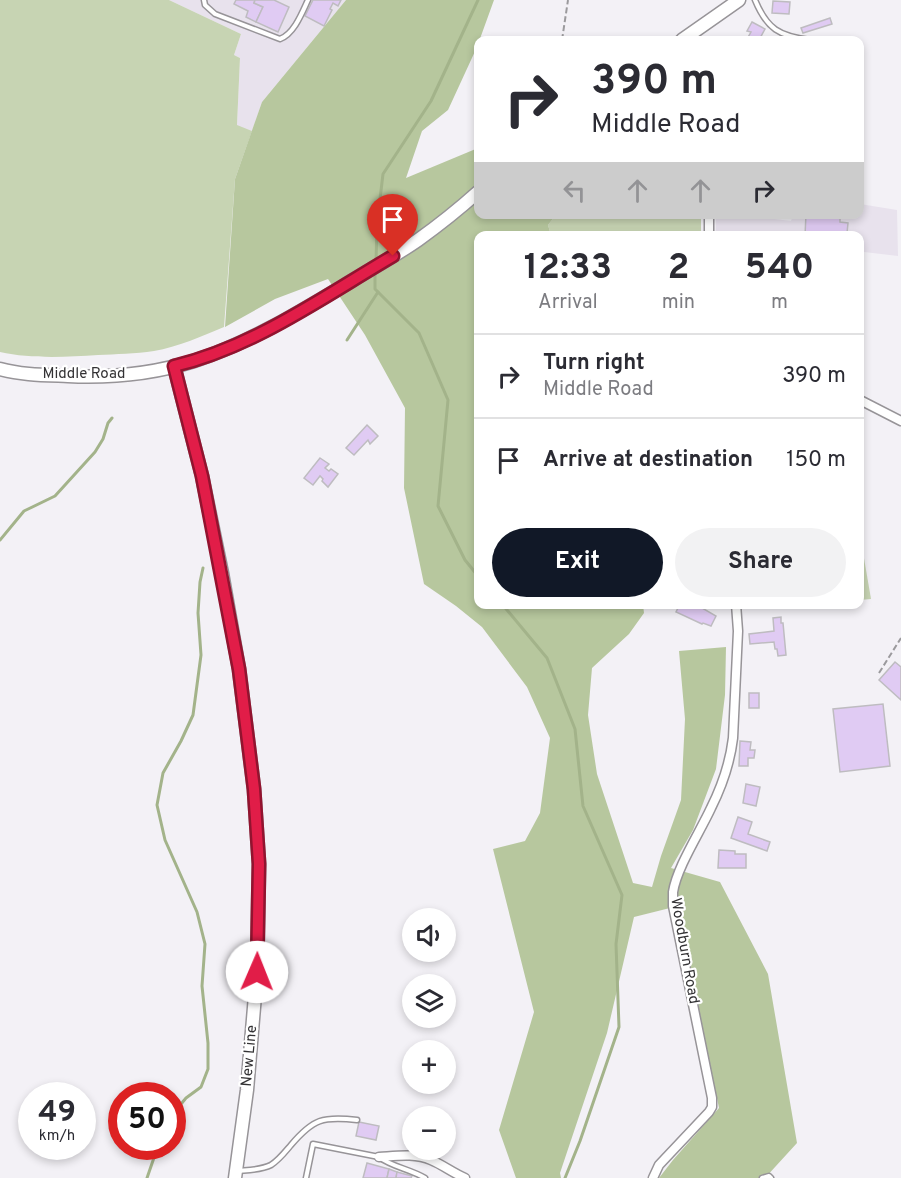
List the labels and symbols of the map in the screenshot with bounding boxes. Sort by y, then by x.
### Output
pin [367,194,418,256]
street label: Middle Road [43,365,125,384]
street label: Woodburn Road [665,896,703,1006]
position arrow [225,940,289,1004]
street label: New Line [238,1024,262,1088]
speed limit sign: 50 [108,1082,186,1160]

